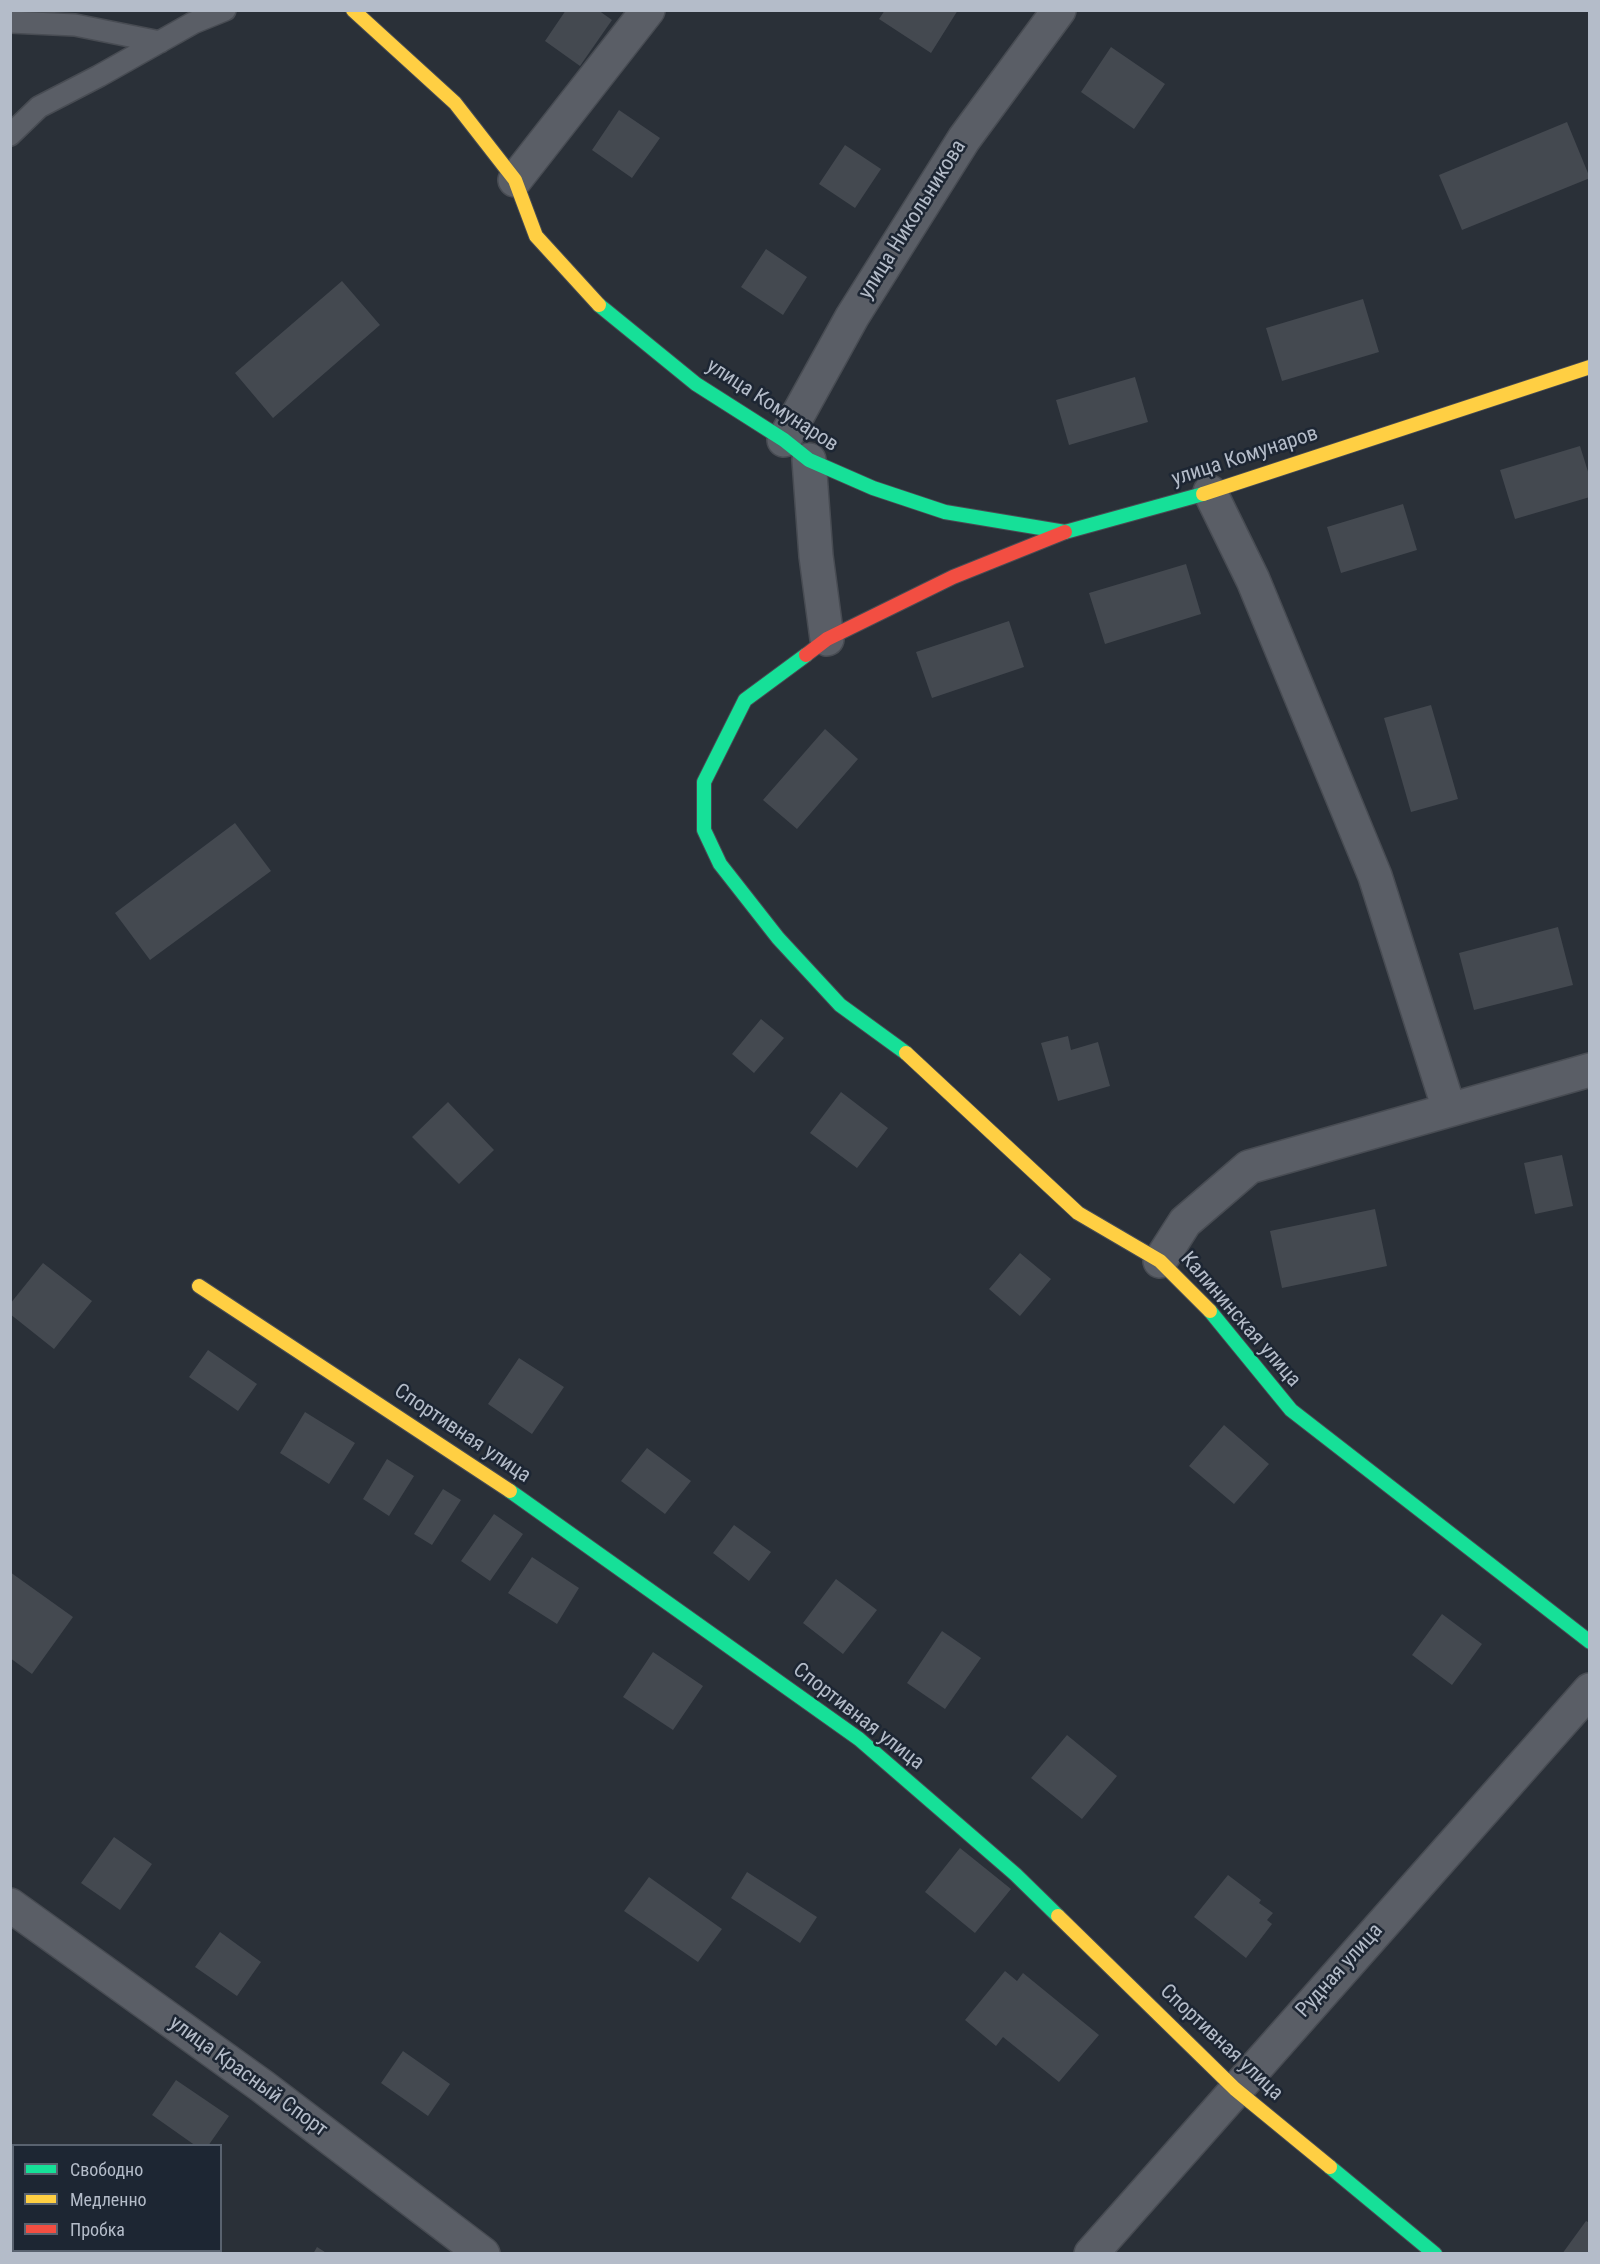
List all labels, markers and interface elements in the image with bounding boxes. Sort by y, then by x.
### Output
street label: улица Никольникова [854,136,972,304]
street label: улица Комунаров [701,354,843,458]
street label: улица Комунаров [1169,422,1321,492]
street label: Калининская улица [1174,1247,1306,1393]
street label: Спортивная улица [389,1379,535,1489]
street label: Спортивная улица [787,1658,929,1776]
street label: Рудная улица [1291,1919,1389,2023]
street label: Спортивная улица [1154,1979,1288,2107]
street label: улица Красный Спорт [164,2011,332,2143]
legend [12,2144,222,2252]
text: Свободно [70,2159,143,2180]
text: Медленно [70,2189,147,2210]
text: Пробка [70,2219,125,2240]

